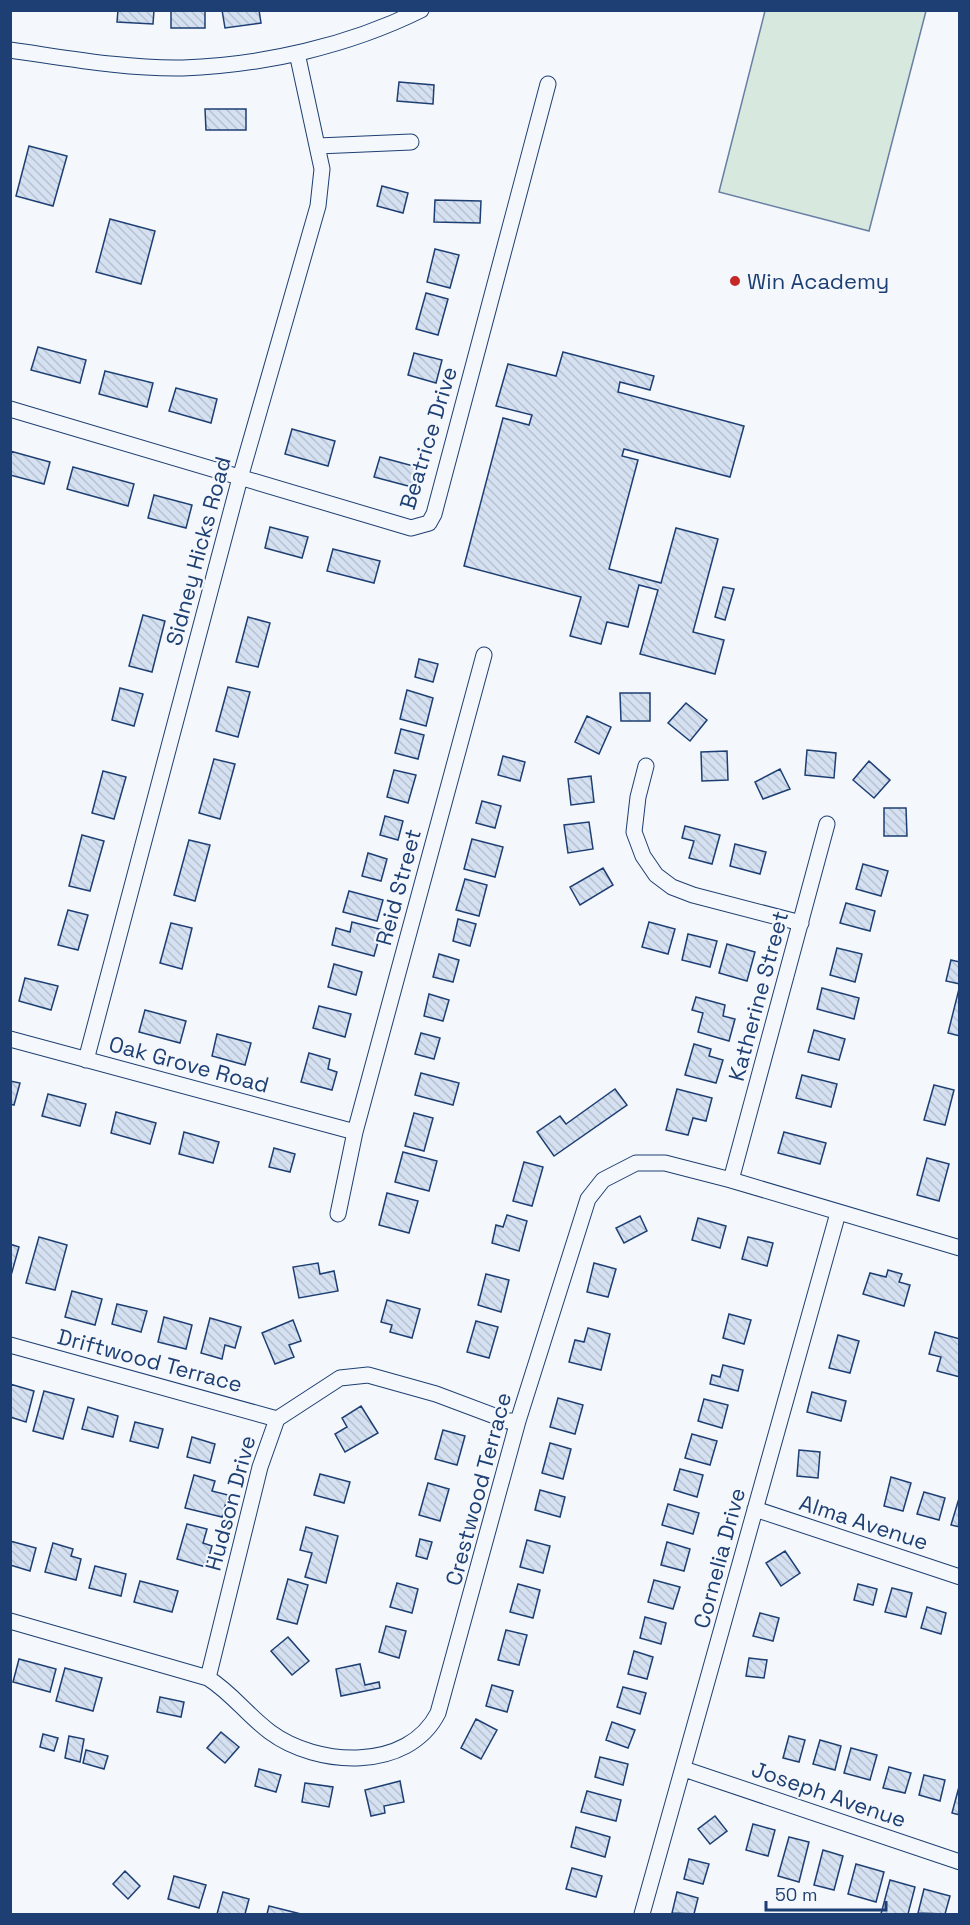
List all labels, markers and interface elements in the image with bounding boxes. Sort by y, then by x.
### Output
place label: Win Academy [747,267,889,295]
marker: Win Academy [728,274,742,288]
street label: Beatrice Drive [393,363,463,513]
street label: Sidney Hicks Road [159,453,237,649]
street label: Reid Street [369,826,427,948]
street label: Katherine Street [722,908,794,1084]
street label: Oak Grove Road [106,1029,272,1099]
street label: Driftwood Terrace [55,1322,245,1398]
street label: Crestwood Terrace [439,1389,517,1589]
street label: Hudson Drive [198,1432,262,1574]
street label: Cornelia Drive [687,1485,751,1631]
street label: Alma Avenue [796,1488,932,1556]
street label: Joseph Avenue [748,1754,910,1834]
scale bar [766,1874,886,1912]
text: 50 m [775,1883,817,1906]

